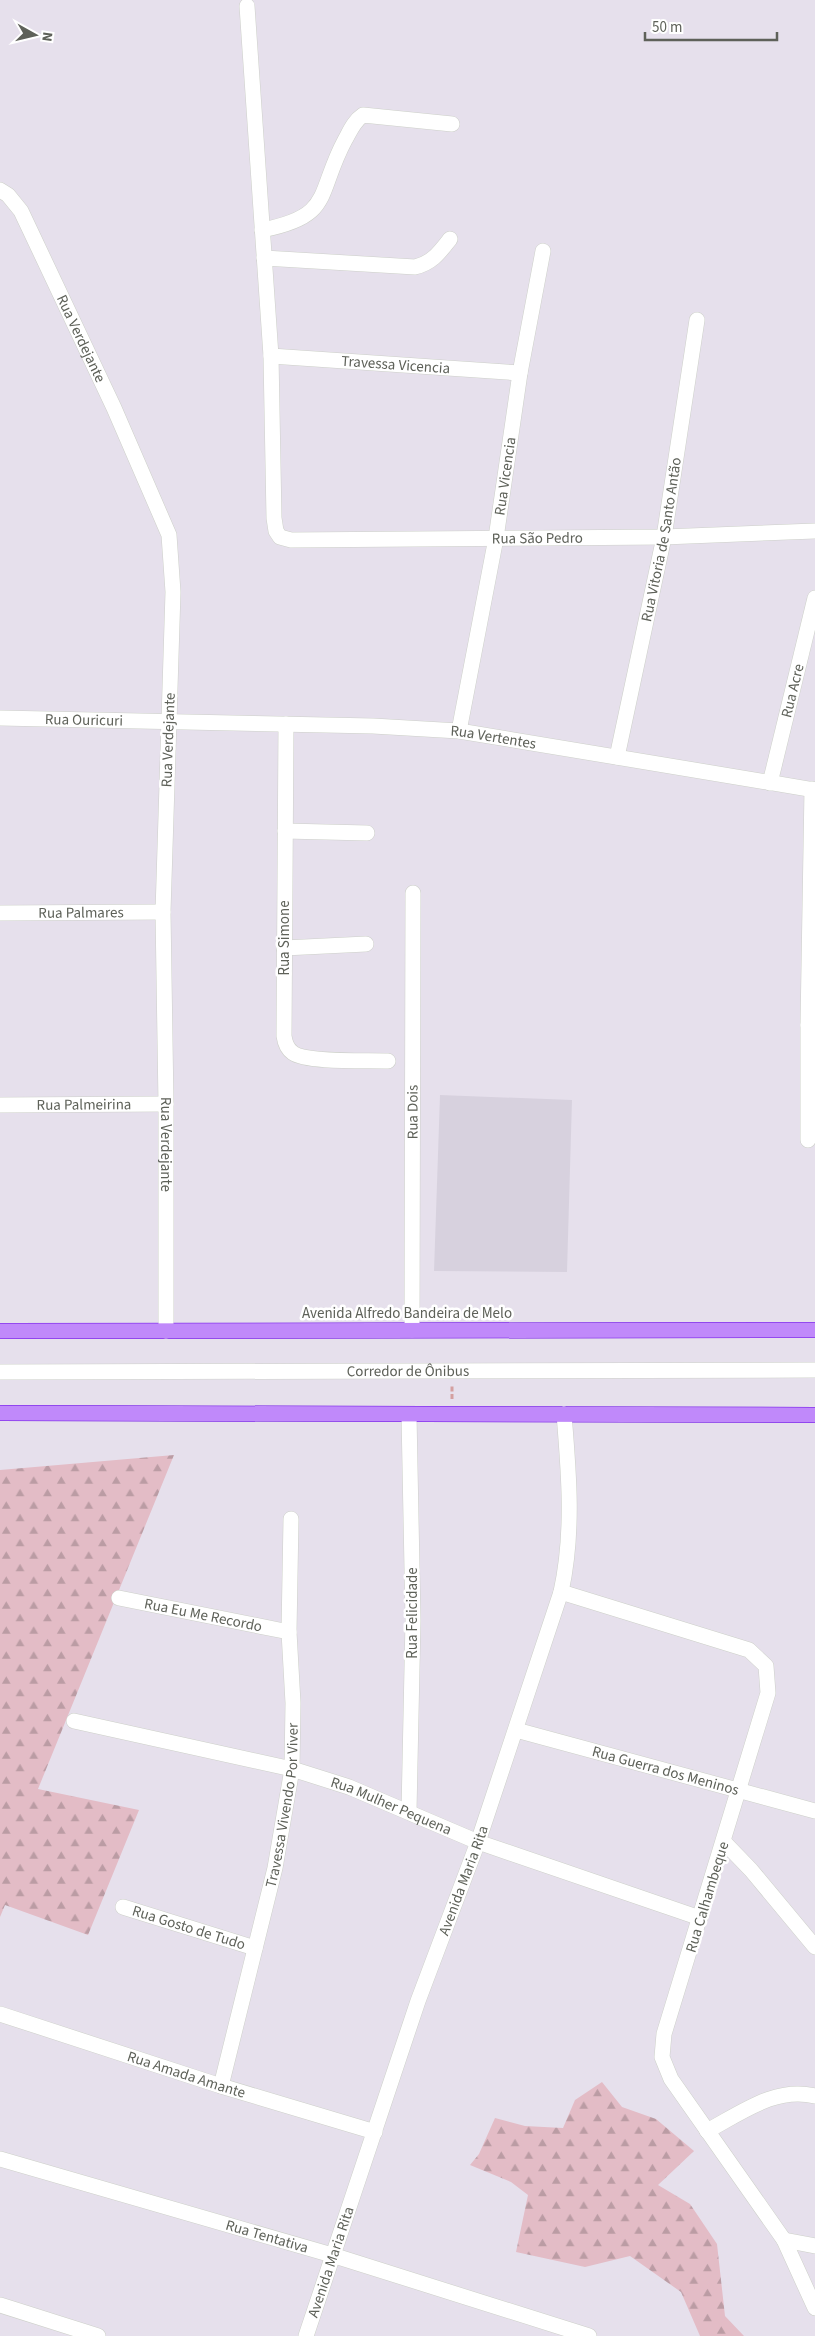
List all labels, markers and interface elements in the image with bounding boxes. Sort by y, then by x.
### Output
north arrow [10,10,60,60]
scale bar [645,10,778,42]
text: 50 m [652,17,682,38]
text: N [36,31,57,43]
street label: Rua Verdejante [51,291,110,386]
street label: Travessa Vicencia [341,351,451,379]
street label: Rua Vicencia [489,436,522,517]
street label: Rua Vitoria de Santo Antão [636,456,687,624]
street label: Rua São Pedro [492,528,583,549]
street label: Rua Acre [776,662,810,720]
street label: Rua Verdejante [156,692,181,788]
street label: Rua Ouricuri [45,709,123,732]
street label: Rua Vertentes [450,721,538,755]
street label: Rua Simone [274,900,295,976]
street label: Rua Palmares [38,902,124,924]
street label: Rua Dois [402,1085,424,1139]
street label: Rua Palmeirina [37,1094,131,1116]
street label: Rua Verdejante [155,1097,176,1192]
street label: Avenida Alfredo Bandeira de Melo [302,1303,512,1324]
street label: Corredor de Ônibus [347,1361,469,1382]
street label: Rua Felicidade [402,1567,423,1659]
street label: Rua Eu Me Recordo [142,1593,264,1637]
street label: Travessa Vivendo Por Viver [261,1722,304,1890]
street label: Rua Guerra dos Meninos [590,1741,741,1801]
street label: Rua Mulher Pequena [328,1772,455,1841]
street label: Avenida Maria Rita [434,1823,494,1939]
street label: Rua Calhambeque [681,1839,734,1955]
street label: Rua Gosto de Tudo [130,1900,248,1955]
street label: Rua Amada Amante [124,2046,248,2104]
street label: Avenida Maria Rita [303,2204,360,2320]
street label: Rua Tentativa [223,2215,311,2259]

